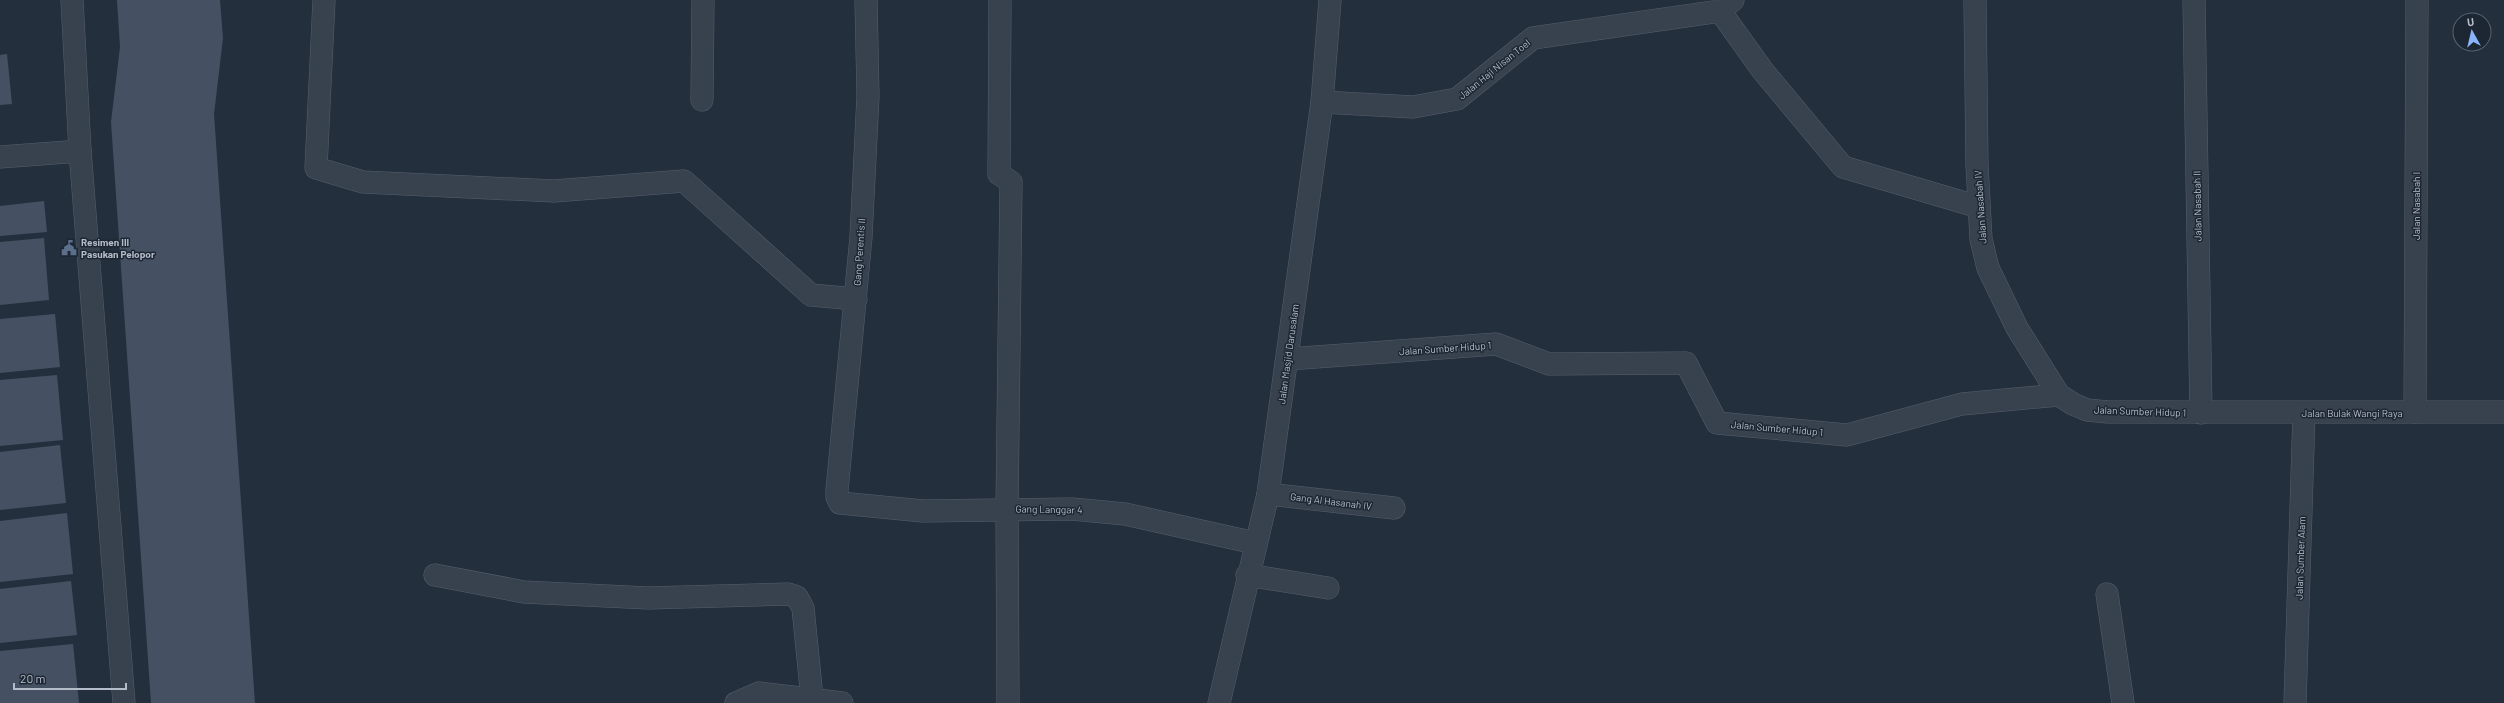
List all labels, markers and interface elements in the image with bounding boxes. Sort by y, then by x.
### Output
north arrow [2452,12,2492,52]
text: U [2466,15,2475,29]
street label: Jalan Haji Nisan Toel [1456,36,1532,102]
street label: Jalan Nasabah IV [1971,170,1989,244]
street label: Jalan Nasabah II [2190,171,2204,241]
street label: Jalan Nasabah I [2410,172,2422,240]
street label: Gang Perentis II [851,218,867,286]
place label: Resimen III Pasukan Pelopor [81,236,155,260]
public building icon: Resimen III Pasukan Pelopor [60,239,78,257]
street label: Jalan Masjid Darusalam [1275,303,1301,405]
street label: Jalan Sumber Hidup 1 [1398,339,1492,357]
street label: Jalan Sumber Hidup 1 [2094,403,2186,419]
street label: Jalan Bulak Wangi Raya [2301,407,2403,419]
street label: Jalan Sumber Hidup 1 [1730,418,1824,438]
street label: Gang Al Hasanah IV [1289,490,1373,512]
street label: Gang Langgar 4 [1015,502,1083,516]
street label: Jalan Sumber Alam [2293,516,2307,600]
scale bar [14,665,126,691]
text: 20 m [20,671,46,685]

